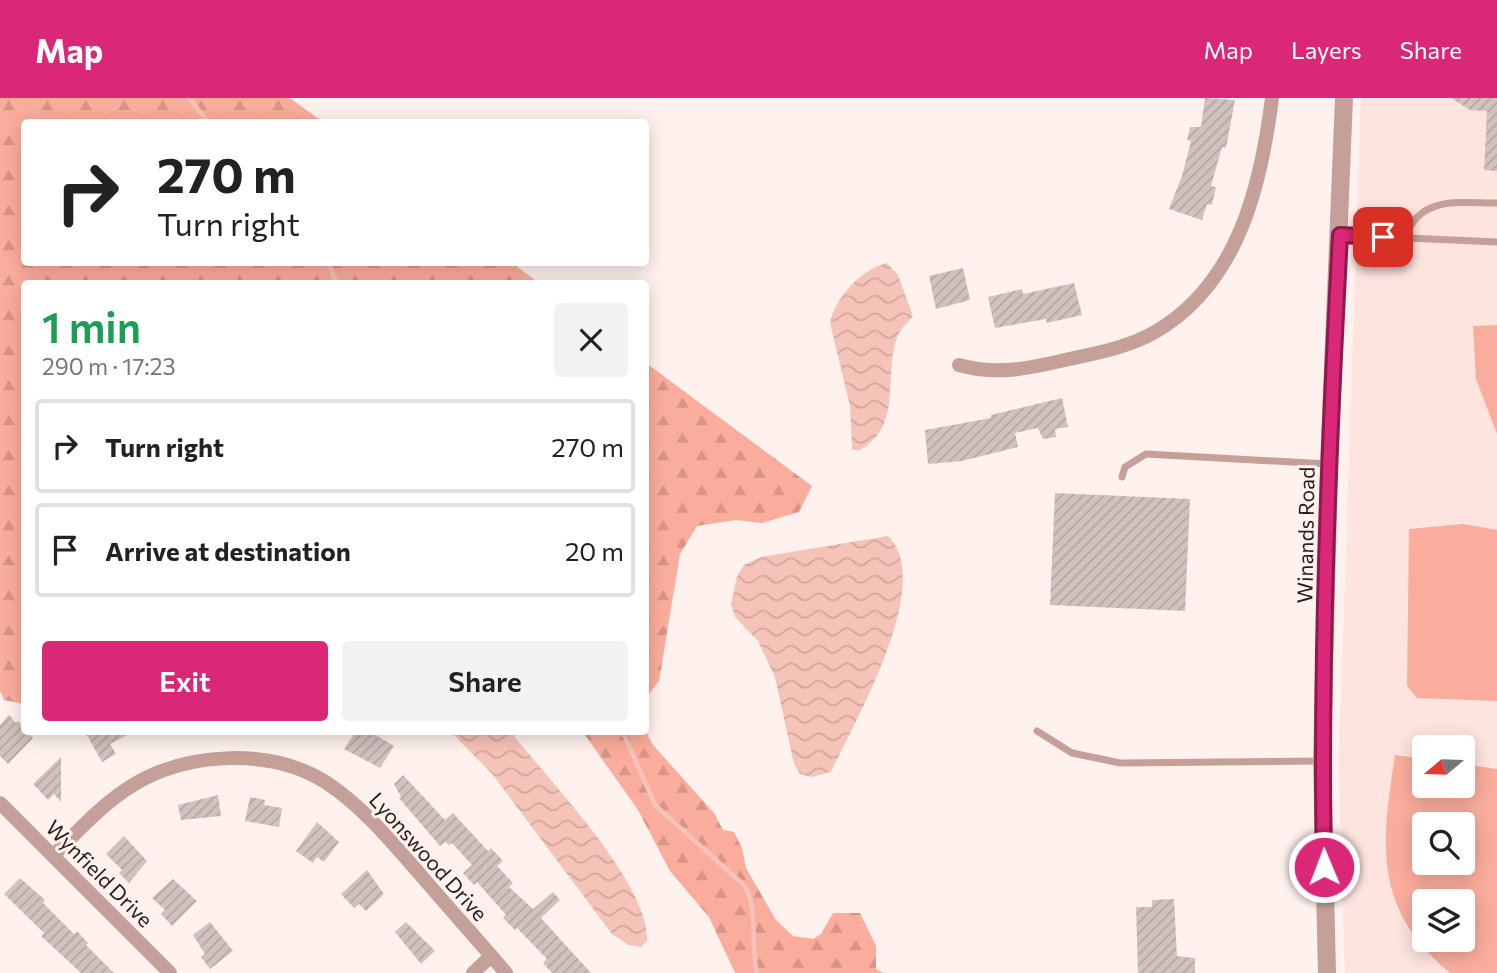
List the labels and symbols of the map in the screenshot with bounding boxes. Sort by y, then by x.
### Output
pin [1353,207,1413,267]
street label: Winands Road [1291,466,1319,604]
north arrow [1412,735,1475,798]
street label: Lyonswood Drive [365,787,493,925]
street label: Wynfield Drive [41,814,159,932]
position arrow [1287,830,1361,904]

